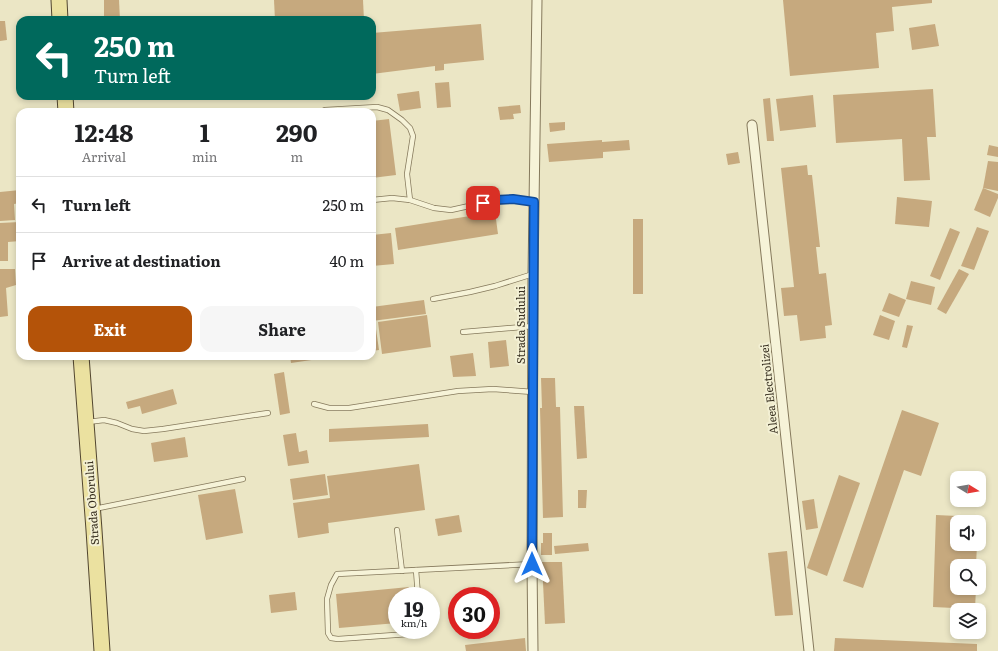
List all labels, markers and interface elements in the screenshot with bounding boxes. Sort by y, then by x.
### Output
text: 250 m [94,24,175,66]
icon: left [28,32,80,84]
text: Turn left [94,62,171,89]
text: 12:48 [75,114,133,149]
text: 1 [200,114,210,149]
text: 290 [276,114,317,149]
text: Arrival [82,147,126,166]
text: min [192,147,217,166]
text: m [290,147,303,166]
pin [466,186,500,220]
icon: arrive [472,192,494,214]
text: Turn left [62,193,131,216]
text: 250 m [323,193,364,216]
icon: left [28,194,50,216]
text: Arrive at destination [62,249,221,272]
text: 40 m [330,249,364,272]
icon: arrive [28,250,50,272]
street label: Strada Sudului [512,286,528,364]
button: Exit [28,306,192,352]
button: Share [200,306,364,352]
street label: Aleea Electrolizei [755,343,781,435]
street label: Strada Oborului [80,460,102,546]
north arrow [950,471,986,507]
map controls [950,471,986,639]
button: sound [950,515,986,551]
position arrow [511,543,553,585]
button: search [950,559,986,595]
speed limit sign: 30 [448,587,500,639]
text: 19 [404,593,424,623]
button: layers [950,603,986,639]
text: km/h [401,615,427,630]

